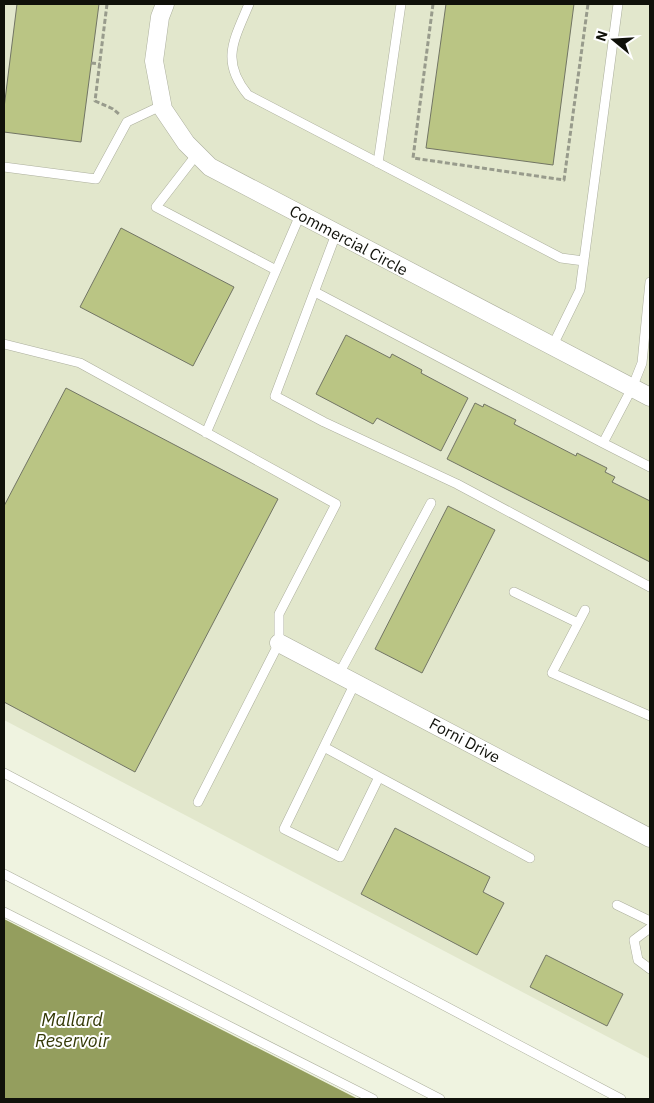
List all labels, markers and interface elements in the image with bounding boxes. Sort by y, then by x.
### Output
north arrow [589,15,639,65]
text: N [592,28,612,44]
street label: Commercial Circle [286,200,412,280]
street label: Forni Drive [426,713,504,767]
water label: Mallard Reservoir [35,1008,109,1052]

